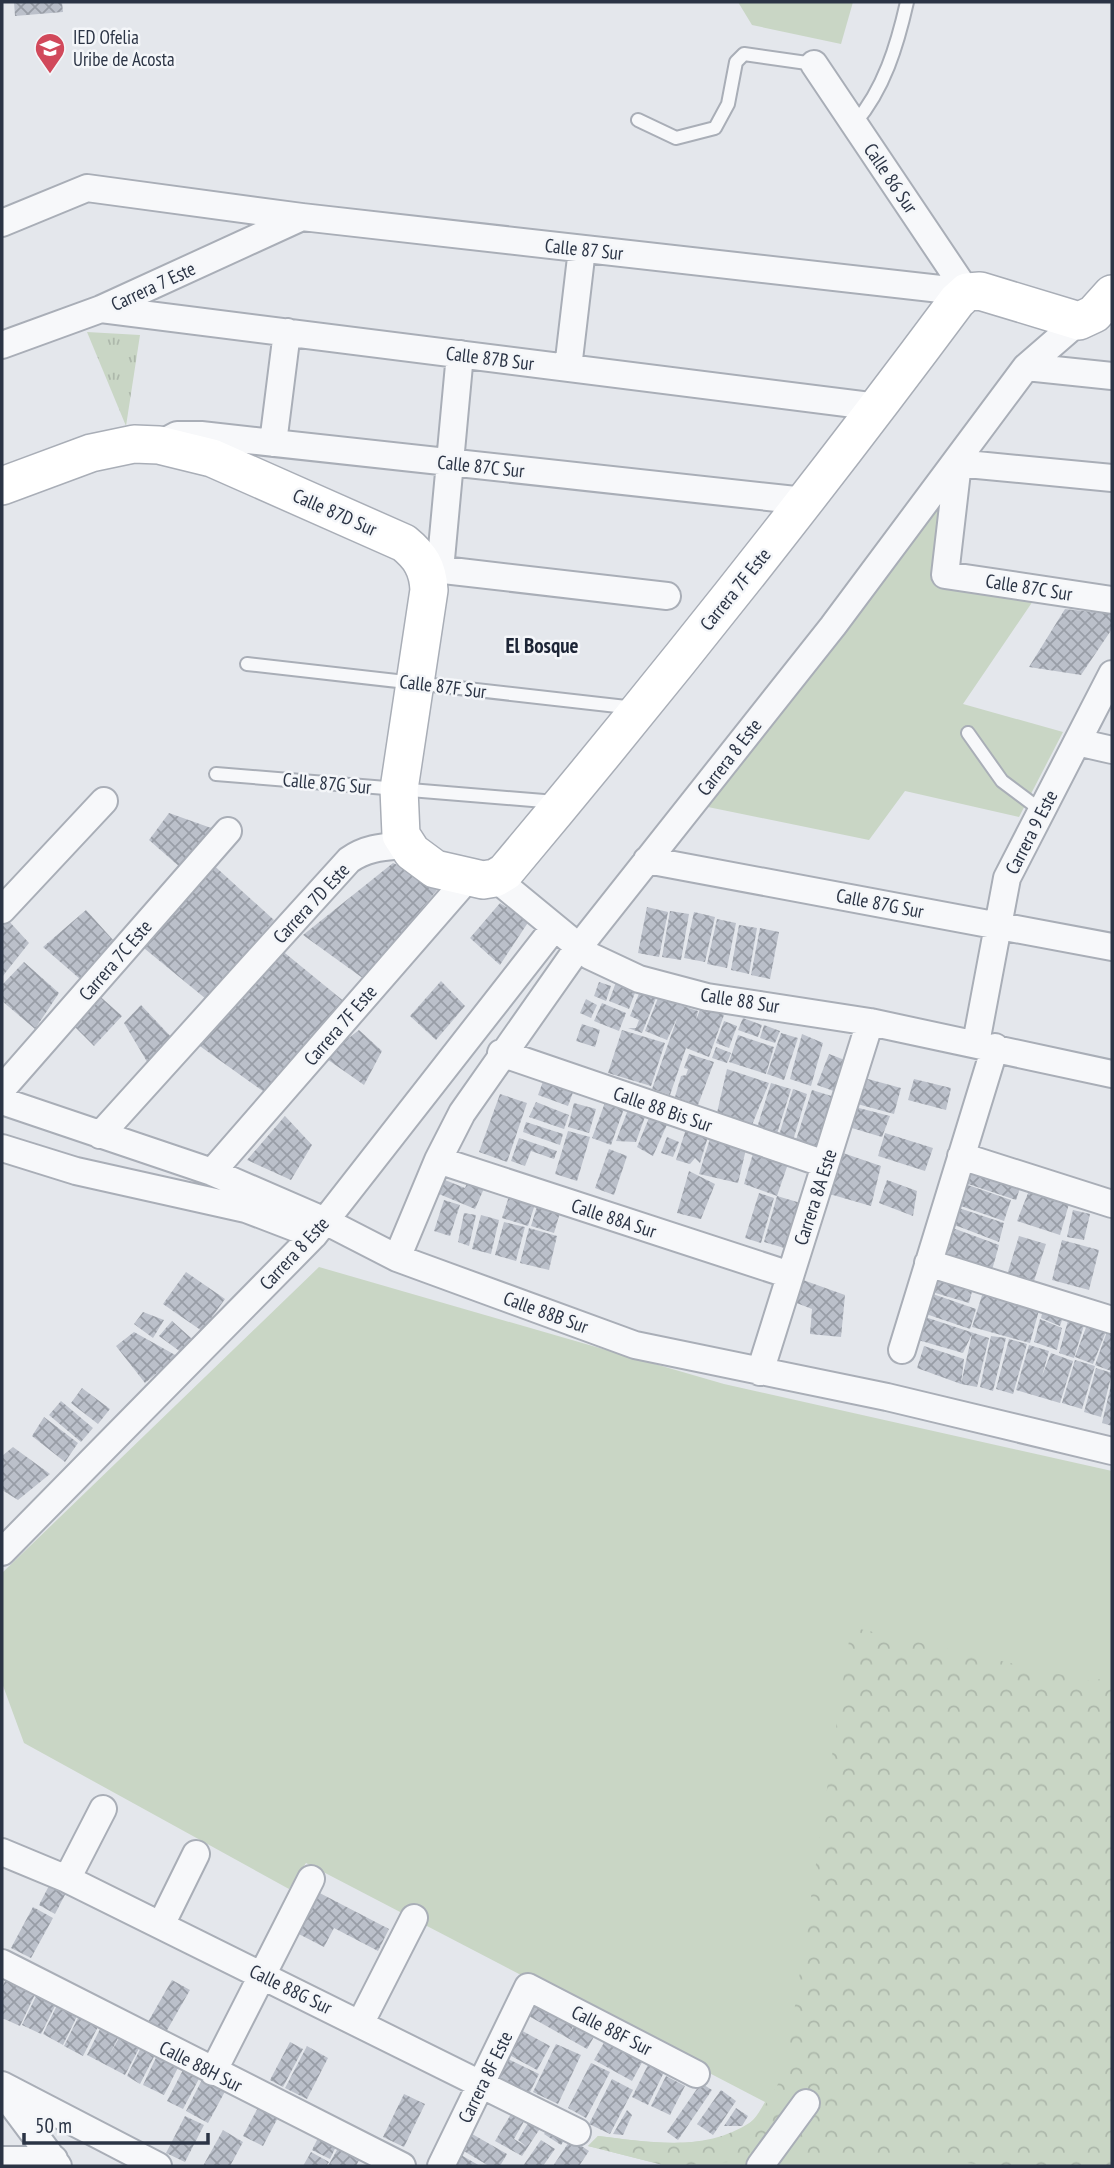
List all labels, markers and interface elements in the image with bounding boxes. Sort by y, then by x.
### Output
place label: IED Ofelia Uribe de Acosta [73,25,175,71]
school or university icon: IED Ofelia Uribe de Acosta [33,31,67,75]
street label: Calle 86 Sur [859,138,924,218]
street label: Calle 87 Sur [544,233,625,265]
street label: Carrera 7 Este [107,256,199,316]
street label: Calle 87B Sur [445,341,536,375]
street label: Calle 87C Sur [436,449,527,483]
street label: Calle 87D Sur [289,483,381,541]
street label: Carrera 7F Este [694,543,776,635]
street label: Calle 87C Sur [984,568,1075,606]
district label: El Bosque [505,632,579,659]
street label: Calle 87F Sur [398,669,489,703]
street label: Carrera 8 Este [691,714,767,800]
street label: Calle 87G Sur [282,767,373,799]
street label: Carrera 9 Este [1000,786,1062,878]
street label: Carrera 7D Este [268,858,354,948]
street label: Calle 87G Sur [834,883,927,923]
street label: Carrera 7C Este [73,915,157,1005]
street label: Carrera 7F Este [298,980,382,1070]
street label: Calle 88 Sur [699,982,782,1018]
street label: Calle 88 Bis Sur [610,1081,716,1137]
street label: Carrera 8A Este [788,1146,842,1248]
street label: Calle 88A Sur [569,1193,660,1243]
street label: Carrera 8 Este [254,1211,334,1295]
street label: Calle 88B Sur [500,1286,592,1339]
street label: Calle 88G Sur [246,1959,337,2020]
street label: Calle 88F Sur [568,1999,657,2061]
street label: Carrera 8F Este [452,2027,518,2127]
street label: Calle 88H Sur [156,2035,247,2097]
scale bar [24,2102,208,2146]
text: 50 m [35,2112,72,2139]

